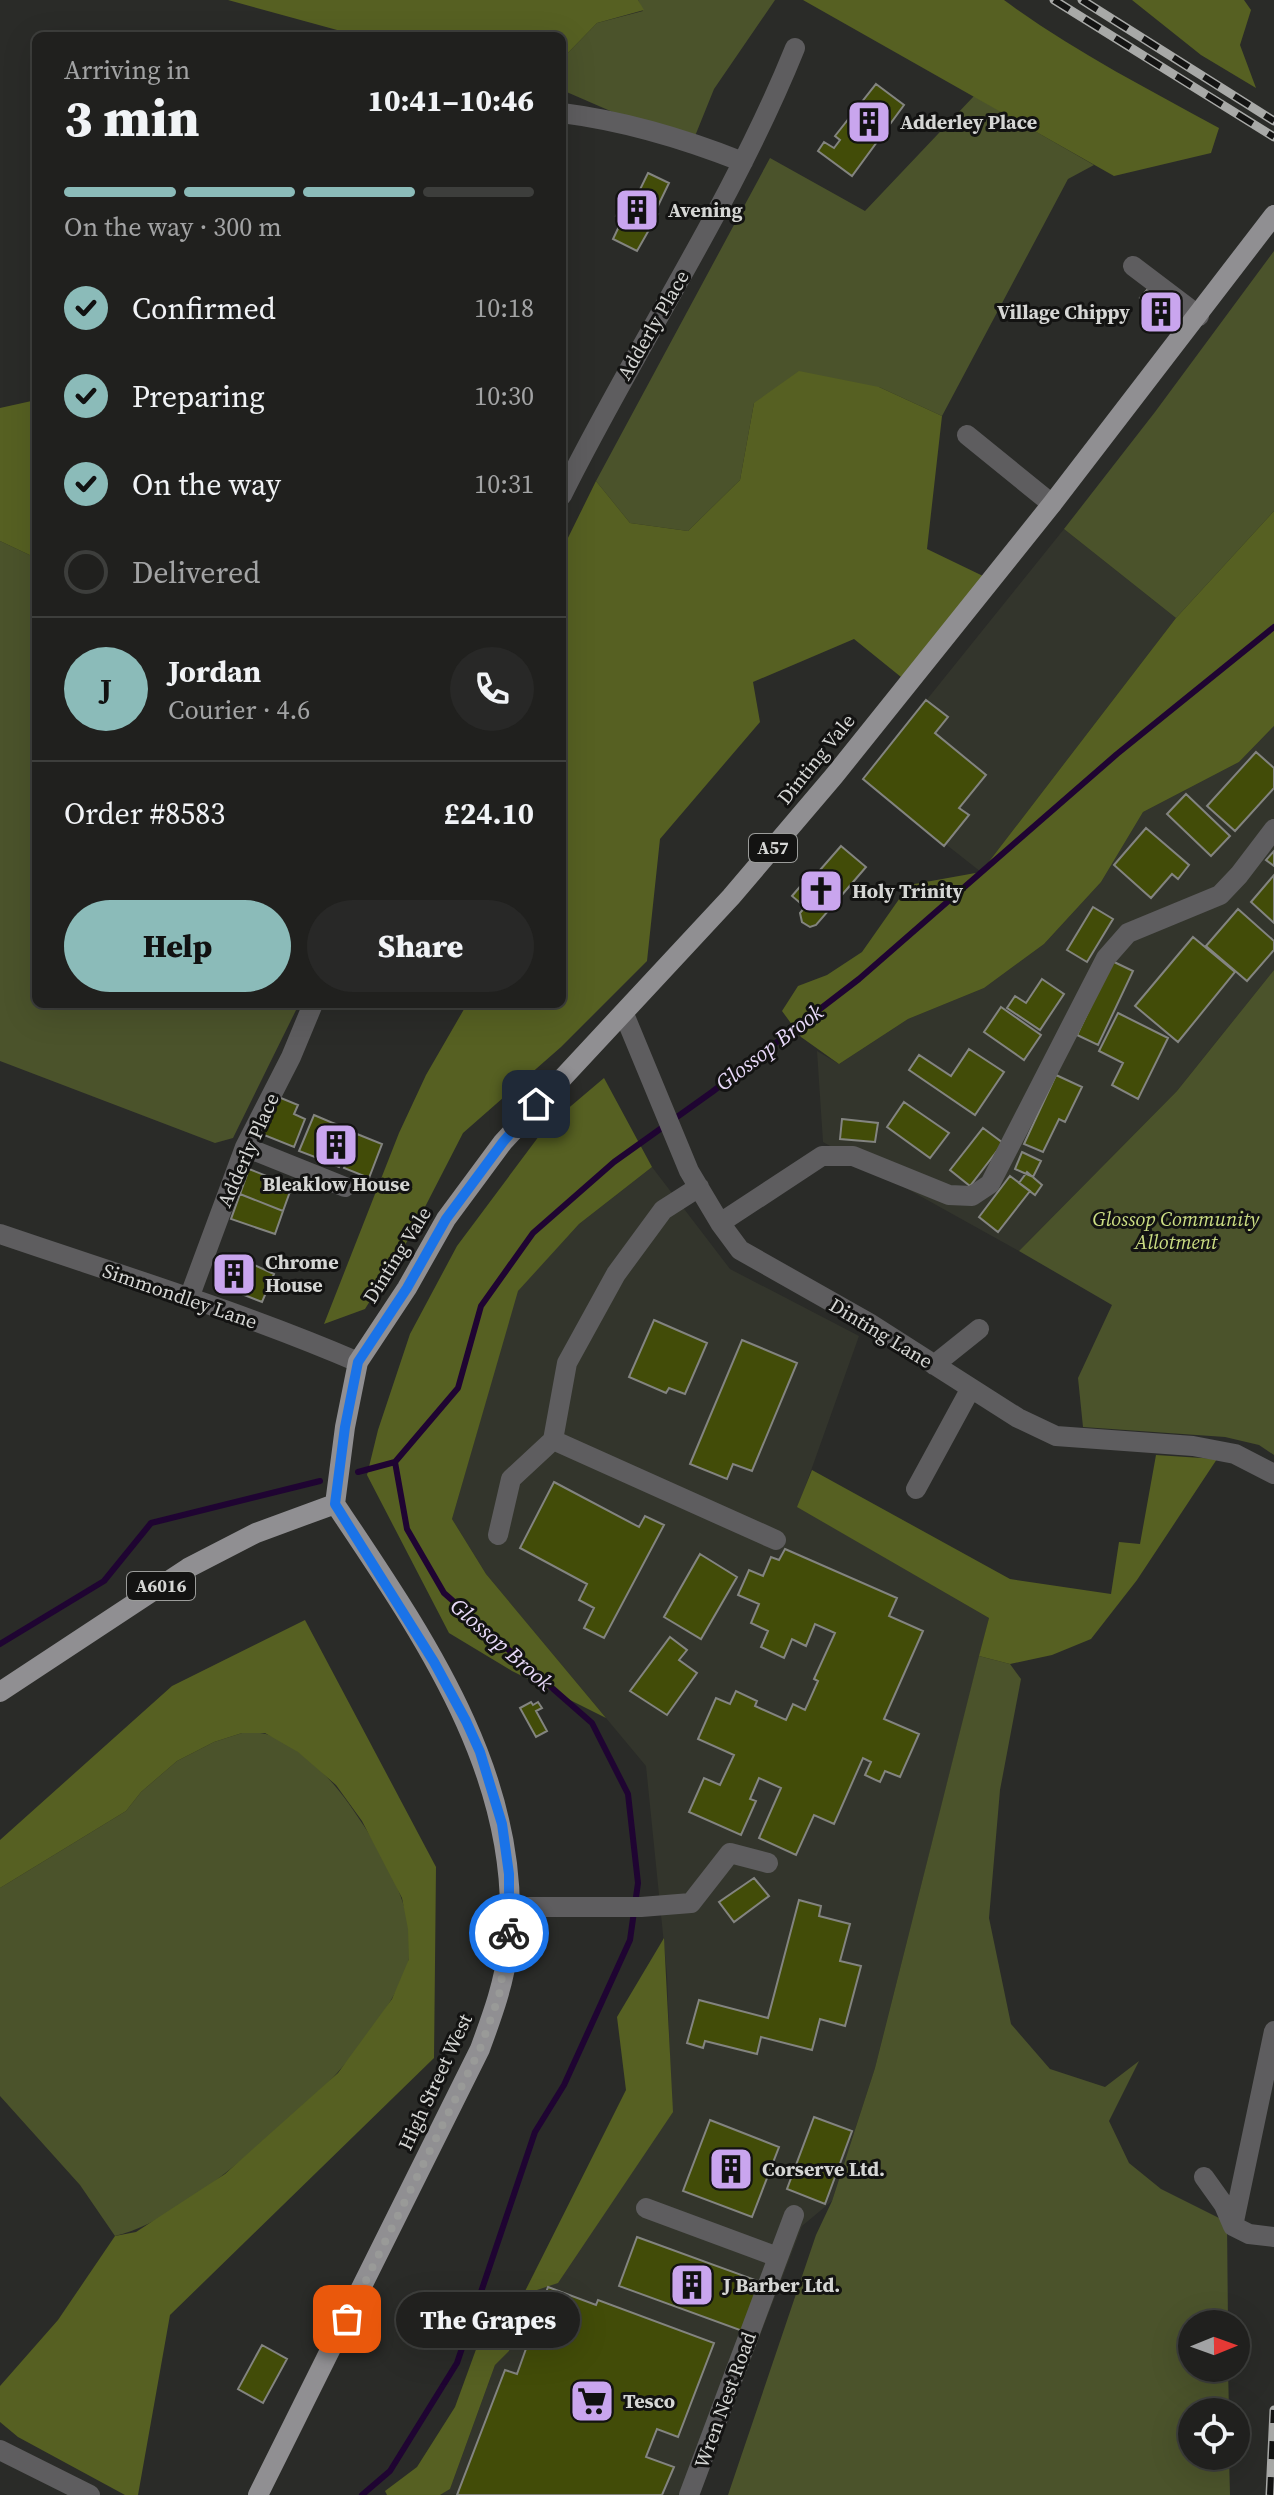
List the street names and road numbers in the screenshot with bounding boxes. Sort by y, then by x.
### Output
street label: Adderly Place [610,265,696,385]
street label: Dinting Vale [771,708,861,810]
road number: A57 [749,834,797,862]
street label: Adderly Place [210,1088,286,1212]
street label: Dinting Vale [356,1201,438,1309]
street label: Simmondley Lane [99,1256,261,1336]
street label: Dinting Lane [824,1291,938,1375]
road number: A6016 [127,1572,195,1600]
street label: High Street West [391,2009,479,2155]
street label: Wren Nest Road [687,2327,763,2472]

